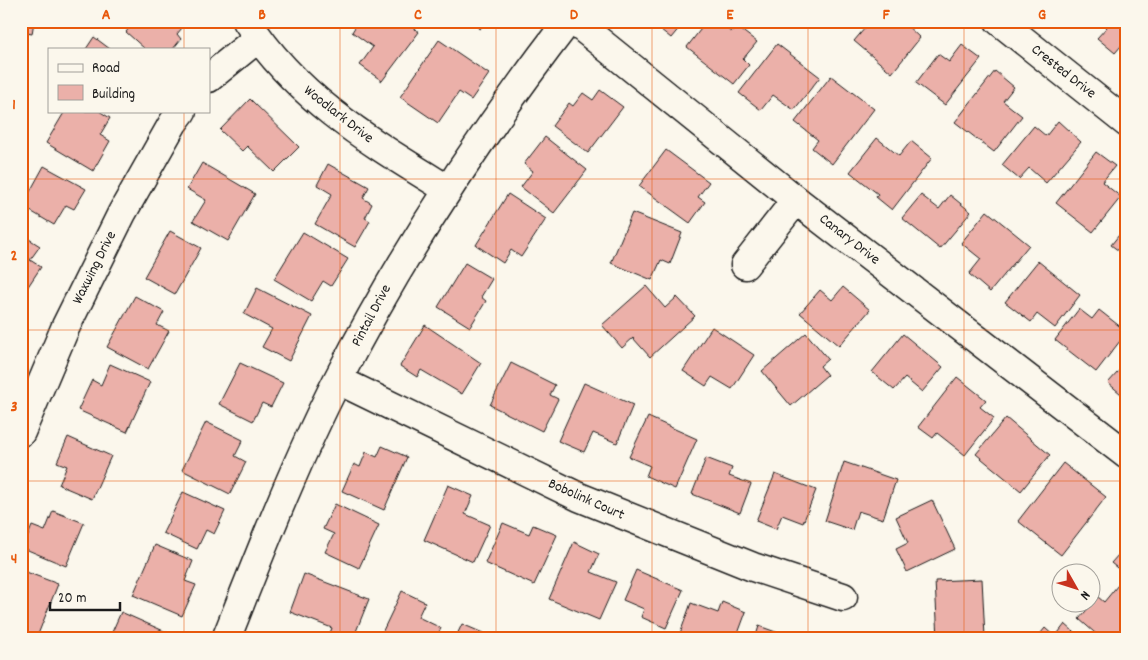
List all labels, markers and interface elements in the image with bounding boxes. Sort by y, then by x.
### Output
text: A [102,4,111,27]
text: B [258,4,266,27]
text: C [414,4,422,27]
text: D [570,4,579,27]
text: E [726,4,734,27]
text: F [882,4,890,27]
text: G [1038,4,1046,27]
street label: Crested Drive [1026,40,1101,105]
legend [48,48,210,112]
text: Road [92,58,120,80]
street label: Woodlark Drive [298,81,378,150]
text: Building [92,84,135,106]
text: 1 [12,94,16,117]
street label: Canary Drive [814,209,885,271]
street label: Waxwing Drive [67,227,123,308]
text: 2 [11,245,18,268]
street label: Pintail Drive [346,281,398,351]
text: 3 [10,396,18,419]
street label: Bobolink Court [544,473,628,527]
text: 4 [11,548,17,571]
north arrow [1050,562,1100,612]
scale bar [50,580,120,612]
text: N [1075,586,1094,604]
text: 20 m [58,588,86,610]

